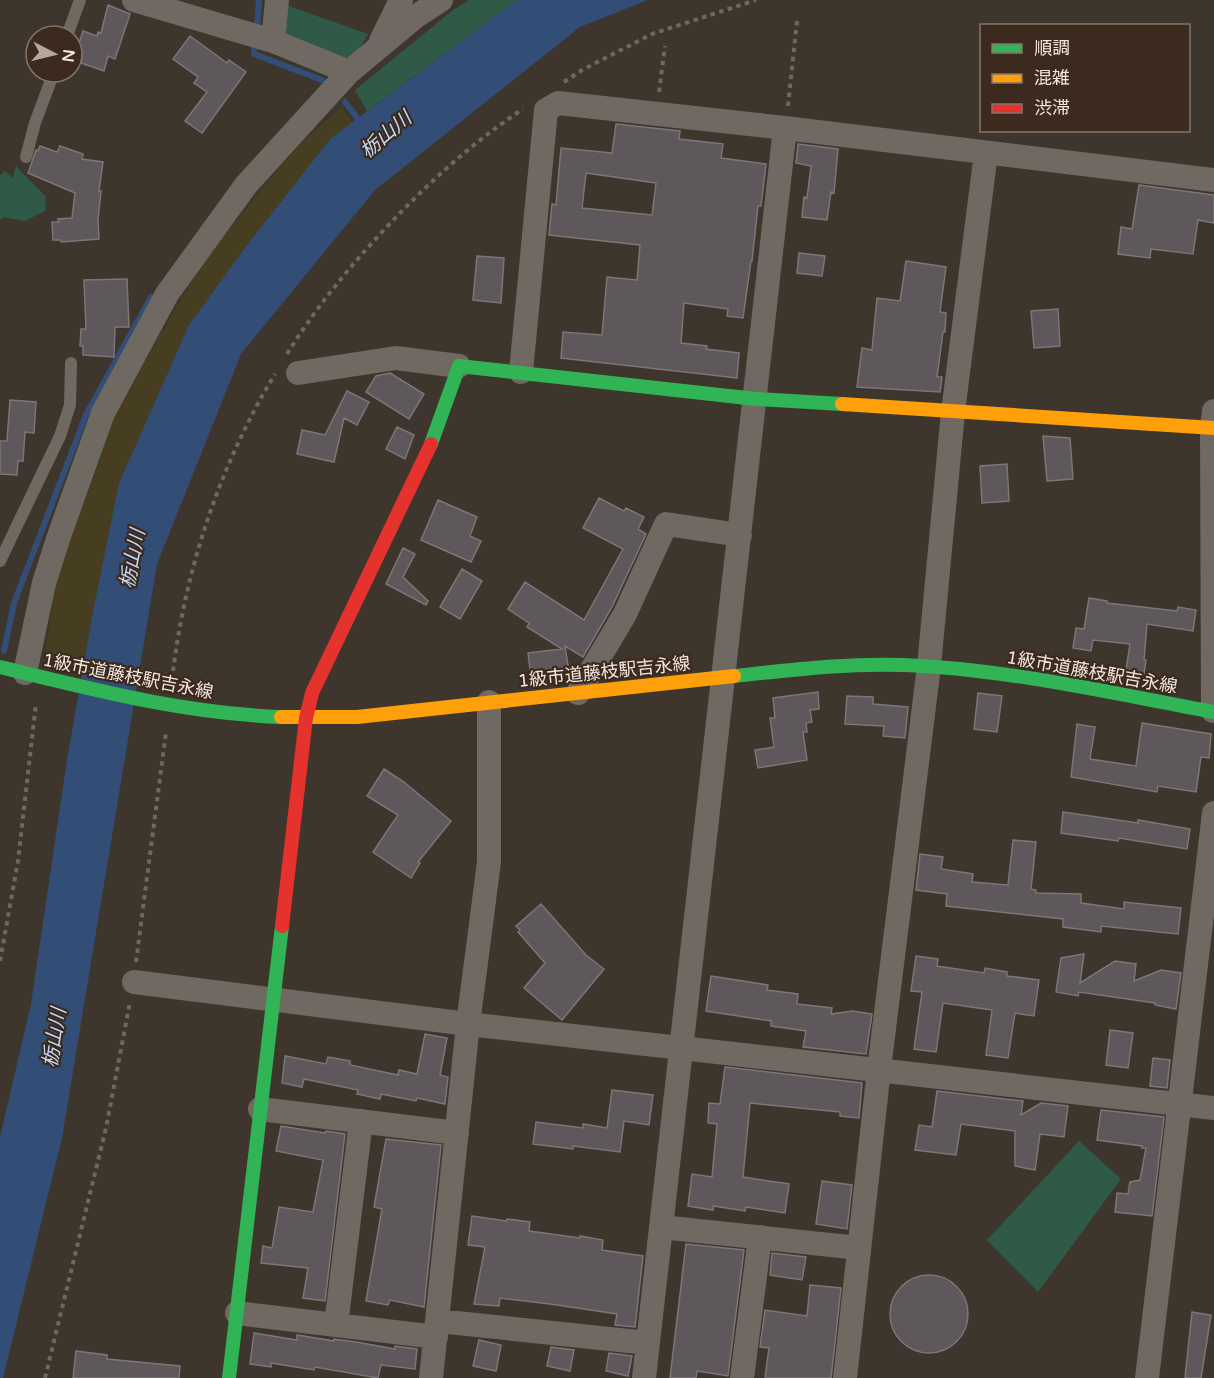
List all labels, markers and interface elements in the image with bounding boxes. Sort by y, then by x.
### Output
north arrow [24,24,84,84]
legend [980,24,1190,132]
text: 順調 [1034,37,1070,59]
text: N [57,48,79,63]
text: 混雑 [1034,67,1070,89]
text: 渋滞 [1034,97,1070,119]
water label: 栃山川 [355,105,418,163]
water label: 栃山川 [115,525,151,591]
street label: 1級市道藤枝駅吉永線 [1005,646,1179,698]
street label: 1級市道藤枝駅吉永線 [41,649,215,703]
street label: 1級市道藤枝駅吉永線 [517,652,691,692]
water label: 栃山川 [38,1005,72,1070]

